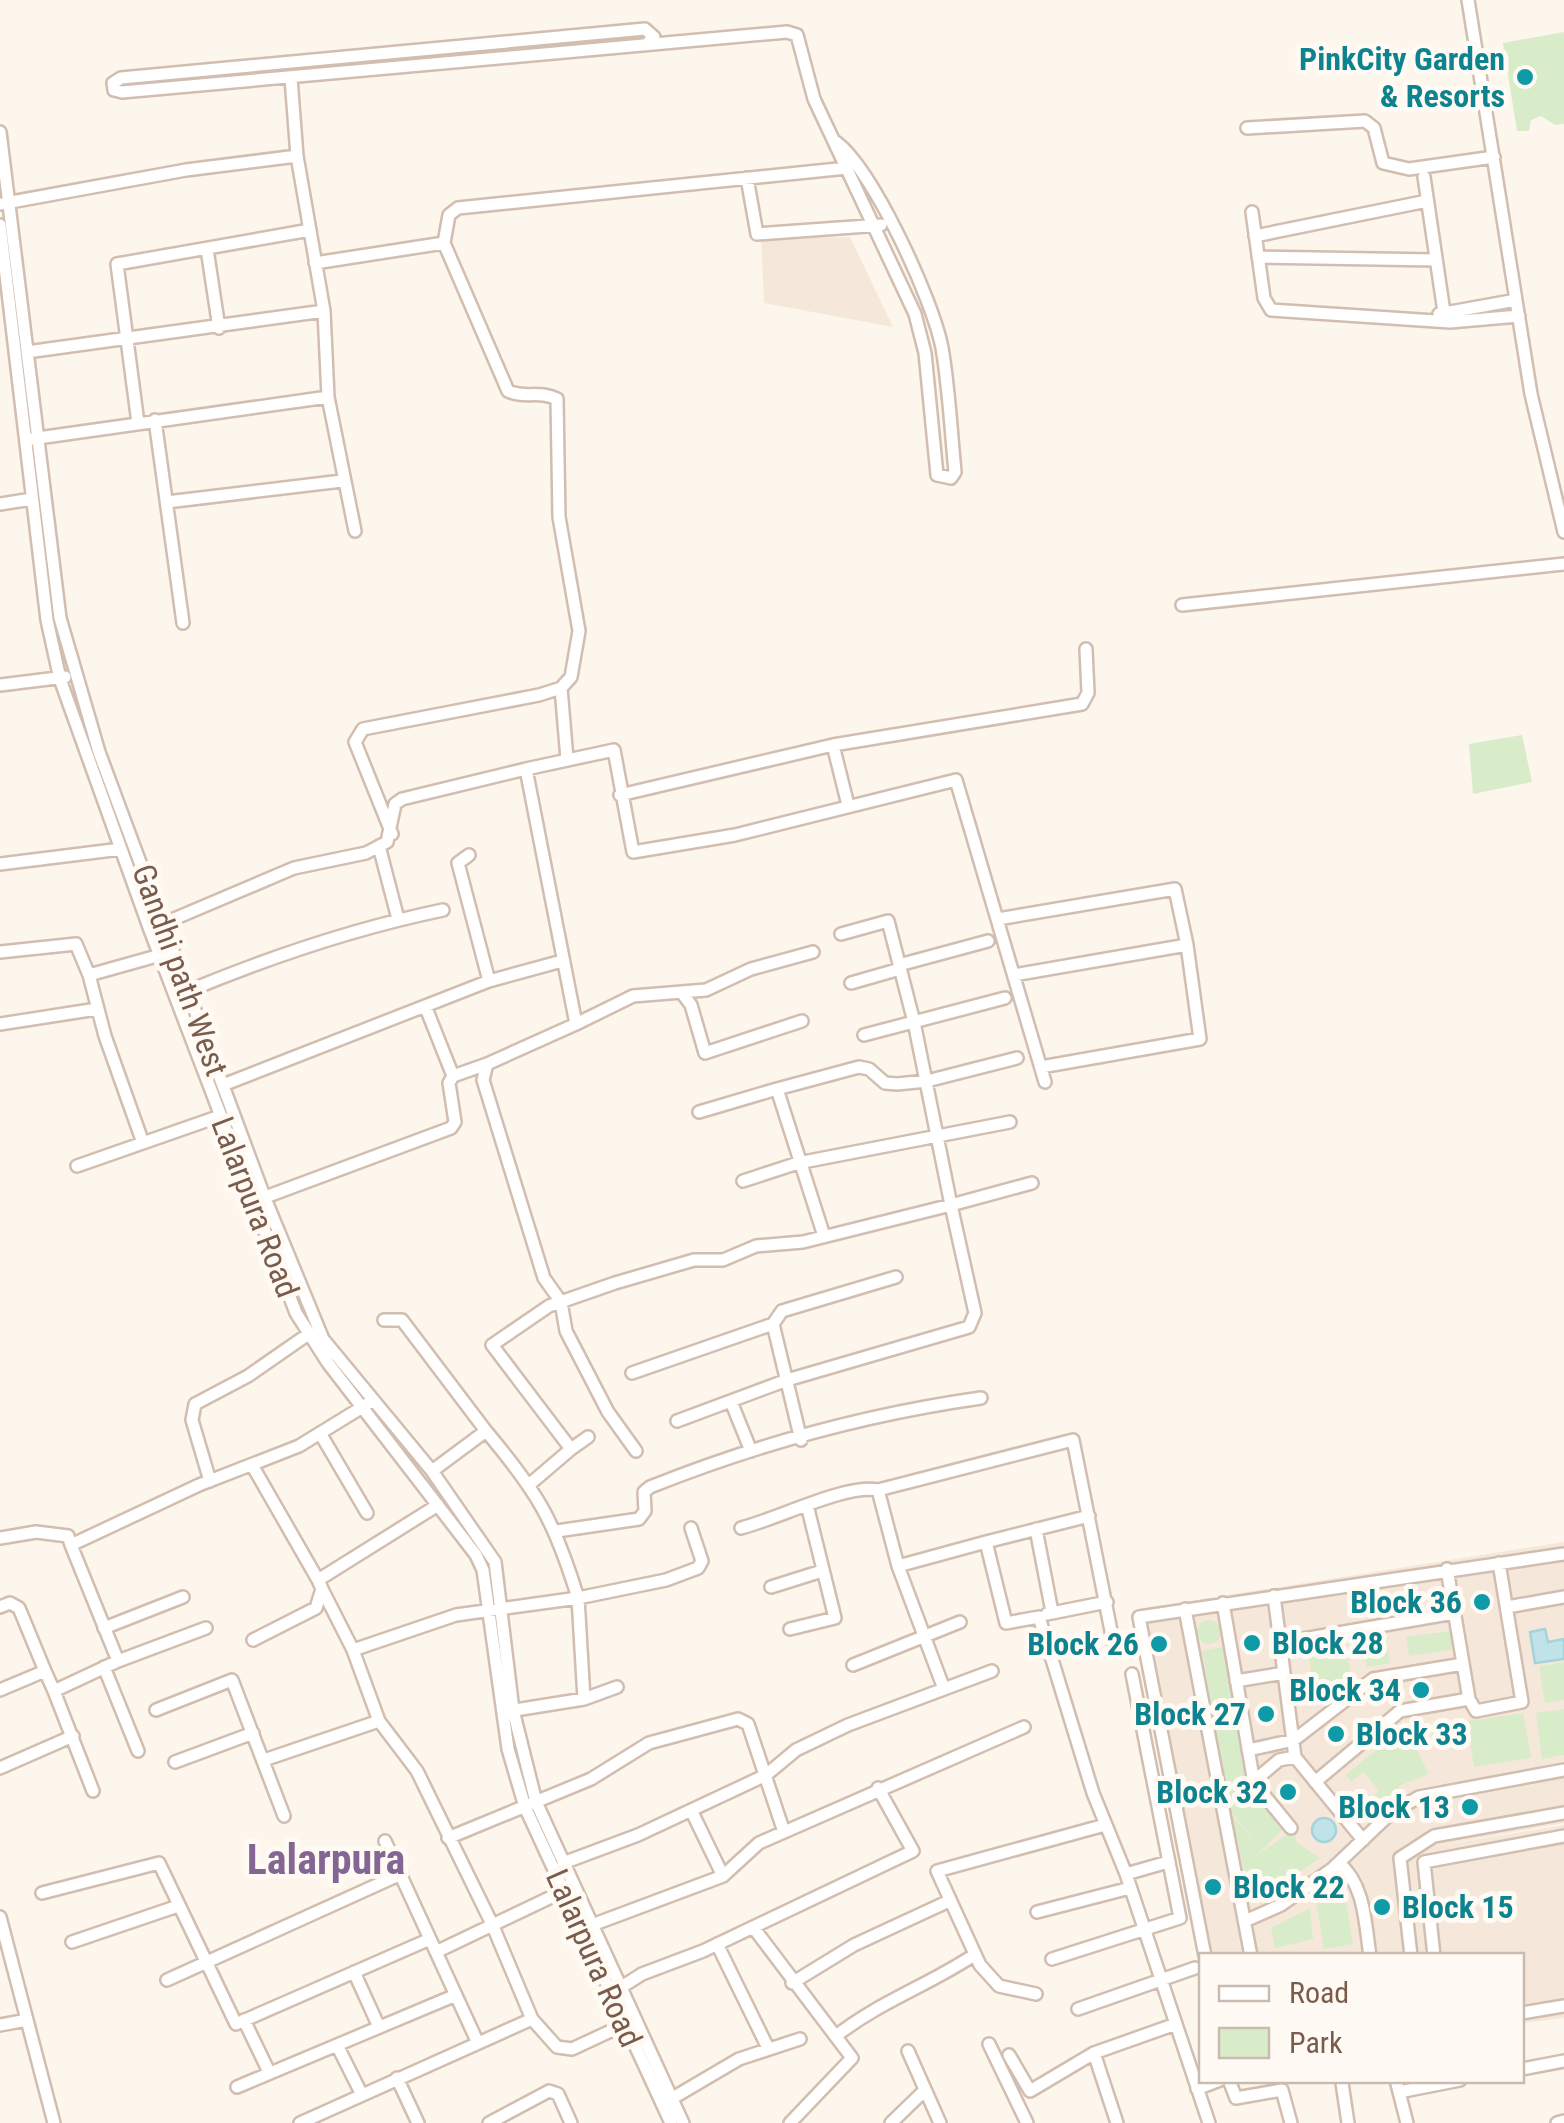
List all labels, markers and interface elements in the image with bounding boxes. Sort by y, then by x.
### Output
place label: PinkCity Garden & Resorts [1299,40,1505,115]
marker: PinkCity Garden & Resorts [1514,66,1536,88]
street label: Gandhi path West [124,859,236,1081]
street label: Lalarpura Road [203,1111,307,1303]
place label: Block 36 [1350,1583,1462,1621]
marker: Block 36 [1471,1591,1493,1613]
place label: Block 28 [1272,1624,1384,1662]
place label: Block 26 [1027,1625,1139,1663]
marker: Block 28 [1241,1632,1263,1654]
marker: Block 26 [1148,1633,1170,1655]
place label: Block 34 [1289,1671,1401,1709]
marker: Block 34 [1410,1679,1432,1701]
place label: Block 27 [1134,1695,1246,1733]
marker: Block 27 [1255,1703,1277,1725]
place label: Block 33 [1356,1715,1468,1753]
marker: Block 33 [1325,1723,1347,1745]
place label: Block 32 [1156,1773,1268,1811]
marker: Block 32 [1277,1781,1299,1803]
place label: Block 13 [1338,1788,1450,1826]
marker: Block 13 [1459,1796,1481,1818]
district label: Lalarpura [247,1835,405,1884]
street label: Lalarpura Road [538,1863,650,2053]
place label: Block 22 [1233,1868,1345,1906]
marker: Block 22 [1202,1876,1224,1898]
place label: Block 15 [1402,1888,1514,1926]
marker: Block 15 [1371,1896,1393,1918]
legend [1199,1953,1524,2083]
text: Road [1289,1975,1349,2010]
text: Park [1289,2025,1343,2060]

